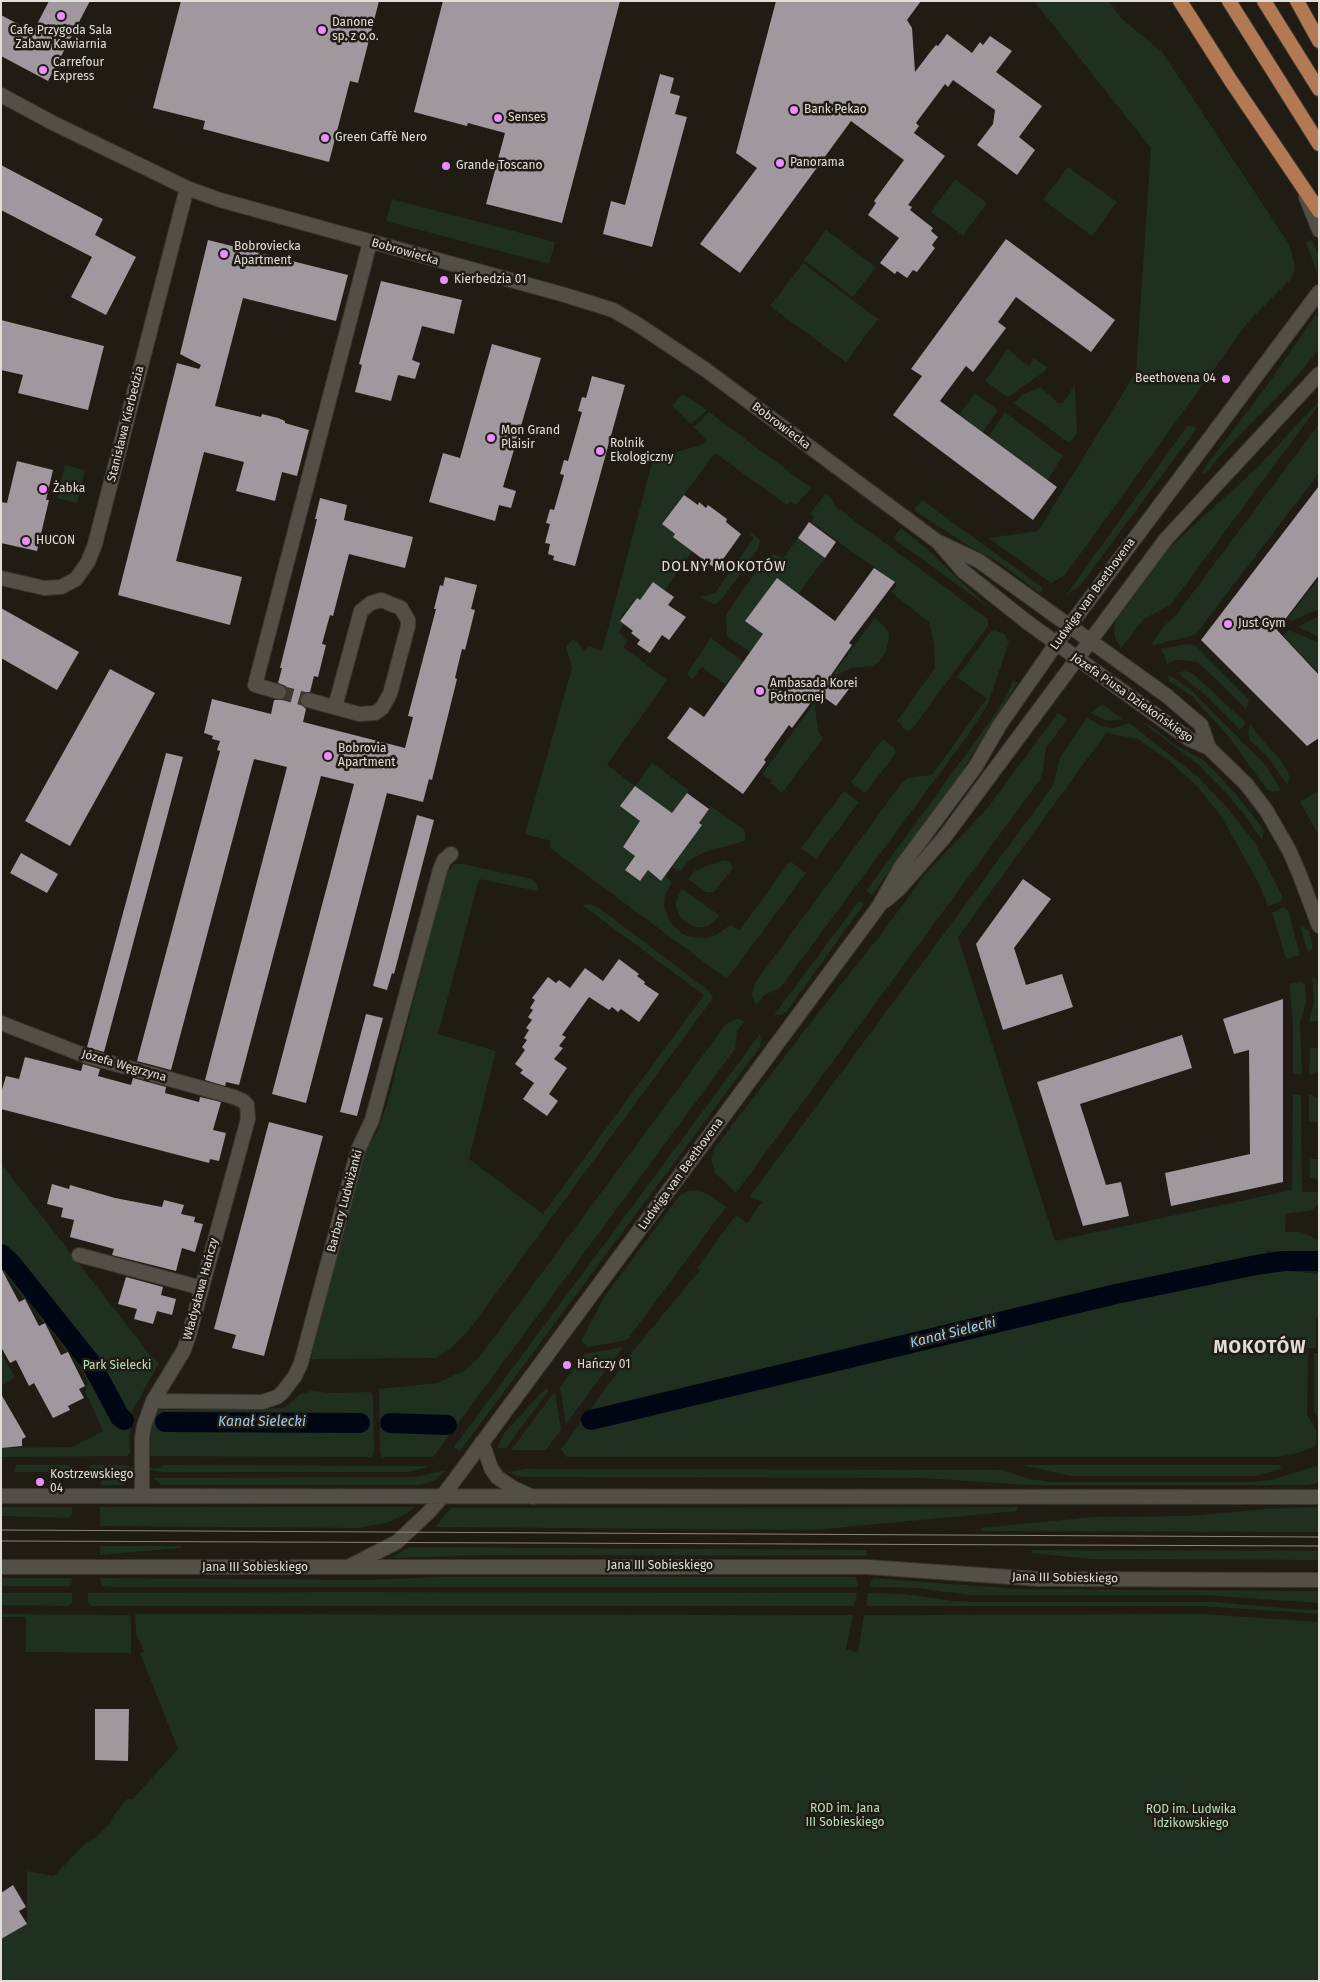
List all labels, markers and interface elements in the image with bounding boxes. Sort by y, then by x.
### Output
marker: Cafe Przygoda Sala Zabaw Kawiarnia [55,10,67,22]
place label: Danone sp. z o.o. [332,16,379,44]
place label: Cafe Przygoda Sala Zabaw Kawiarnia [10,24,112,52]
marker: Danone sp. z o.o. [316,24,328,36]
place label: Carrefour Express [53,56,104,84]
marker: Carrefour Express [37,64,49,76]
place label: Bank Pekao [804,103,867,117]
marker: Bank Pekao [788,104,800,116]
place label: Senses [508,111,546,125]
marker: Senses [492,112,504,124]
place label: Green Caffè Nero [335,131,427,145]
marker: Green Caffè Nero [319,132,331,144]
place label: Panorama [790,156,844,170]
marker: Panorama [774,157,786,169]
place label: Grande Toscano [456,159,543,173]
marker: Grande Toscano [440,160,452,172]
street label: Bobrowiecka [370,236,440,268]
place label: Bobroviecka Apartment [234,240,301,268]
marker: Bobroviecka Apartment [218,248,230,260]
place label: Kierbedzia 01 [454,273,526,287]
marker: Kierbedzia 01 [438,274,450,286]
street label: Stanisława Kierbedzia [105,364,147,484]
place label: Beethovena 04 [1135,372,1216,386]
marker: Beethovena 04 [1220,373,1232,385]
street label: Bobrowiecka [749,399,813,453]
place label: Mon Grand Plaisir [501,424,560,452]
marker: Mon Grand Plaisir [485,432,497,444]
place label: Rolnik Ekologiczny [610,437,673,465]
marker: Rolnik Ekologiczny [594,445,606,457]
place label: Żabka [53,482,85,496]
marker: Żabka [37,483,49,495]
place label: HUCON [36,534,75,548]
marker: HUCON [20,535,32,547]
street label: Ludwiga van Beethovena [1048,535,1138,653]
district label: DOLNY MOKOTÓW [660,559,788,575]
place label: Just Gym [1238,617,1286,631]
marker: Just Gym [1222,618,1234,630]
street label: Józefa Piusa Dziekońskiego [1068,650,1196,746]
place label: Ambasada Korei Północnej [770,677,858,705]
marker: Ambasada Korei Północnej [754,685,766,697]
place label: Bobrovia Apartment [338,742,396,770]
marker: Bobrovia Apartment [322,750,334,762]
street label: Józefa Węgrzyna [80,1047,168,1085]
street label: Ludwiga van Beethovena [636,1115,726,1233]
street label: Barbary Ludwiżanki [324,1148,366,1254]
street label: Władysława Hańczy [180,1236,222,1342]
water label: Kanał Sielecki [908,1314,998,1352]
district label: MOKOTÓW [1213,1337,1307,1359]
place label: Hańczy 01 [577,1358,630,1372]
park label: Park Sielecki [83,1359,151,1373]
marker: Hańczy 01 [561,1359,573,1371]
water label: Kanał Sielecki [218,1414,306,1430]
place label: Kostrzewskiego 04 [50,1468,133,1496]
marker: Kostrzewskiego 04 [34,1476,46,1488]
street label: Jana III Sobieskiego [607,1559,713,1573]
street label: Jana III Sobieskiego [202,1561,308,1575]
street label: Jana III Sobieskiego [1012,1570,1118,1586]
park label: ROD im. Jana III Sobieskiego [805,1802,885,1830]
park label: ROD im. Ludwika Idzikowskiego [1146,1803,1236,1831]

